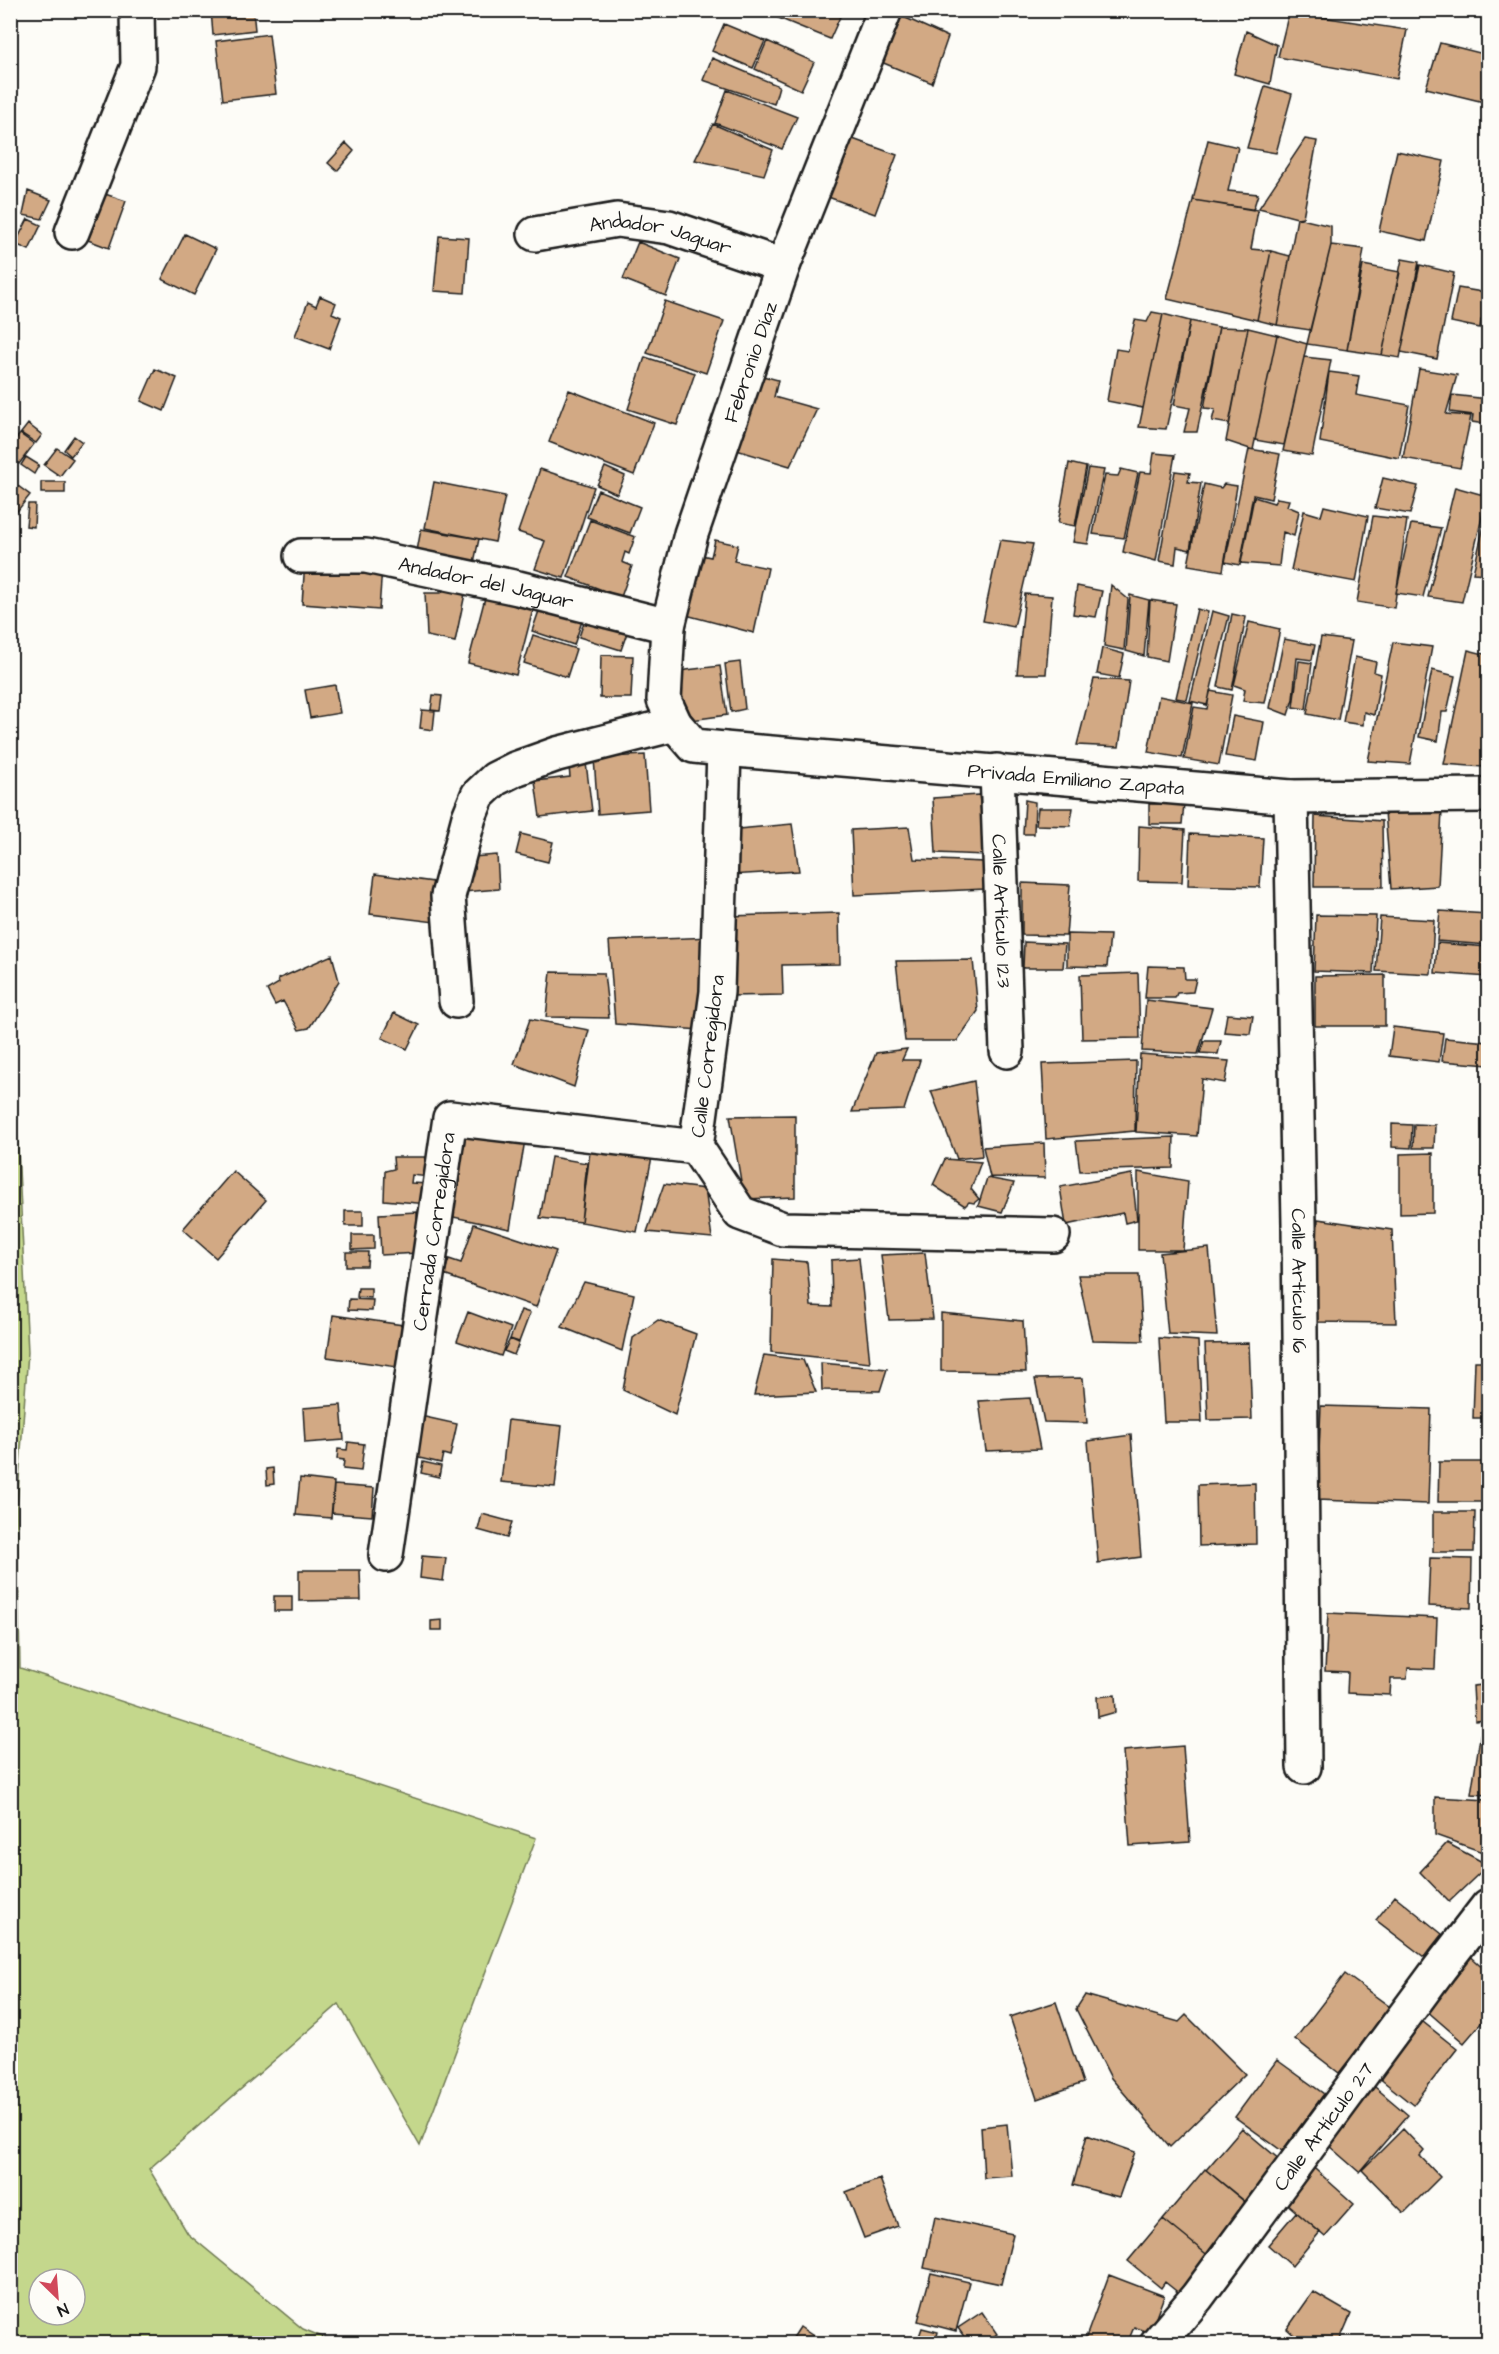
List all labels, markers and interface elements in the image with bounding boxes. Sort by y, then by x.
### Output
street label: Andador Jaguar [587,206,735,262]
street label: Febronio Díaz [717,298,785,427]
street label: Andador del Jaguar [396,550,576,617]
street label: Privada Emiliano Zapata [967,757,1186,803]
street label: Calle Artículo 123 [984,834,1018,988]
street label: Calle Corregidora [684,973,733,1139]
street label: Cerrada Corregidora [406,1131,463,1333]
street label: Calle Artículo 16 [1284,1208,1313,1354]
street label: Calle Artículo 27 [1267,2057,1381,2197]
north arrow [27,2267,87,2327]
text: N [54,2298,72,2322]

